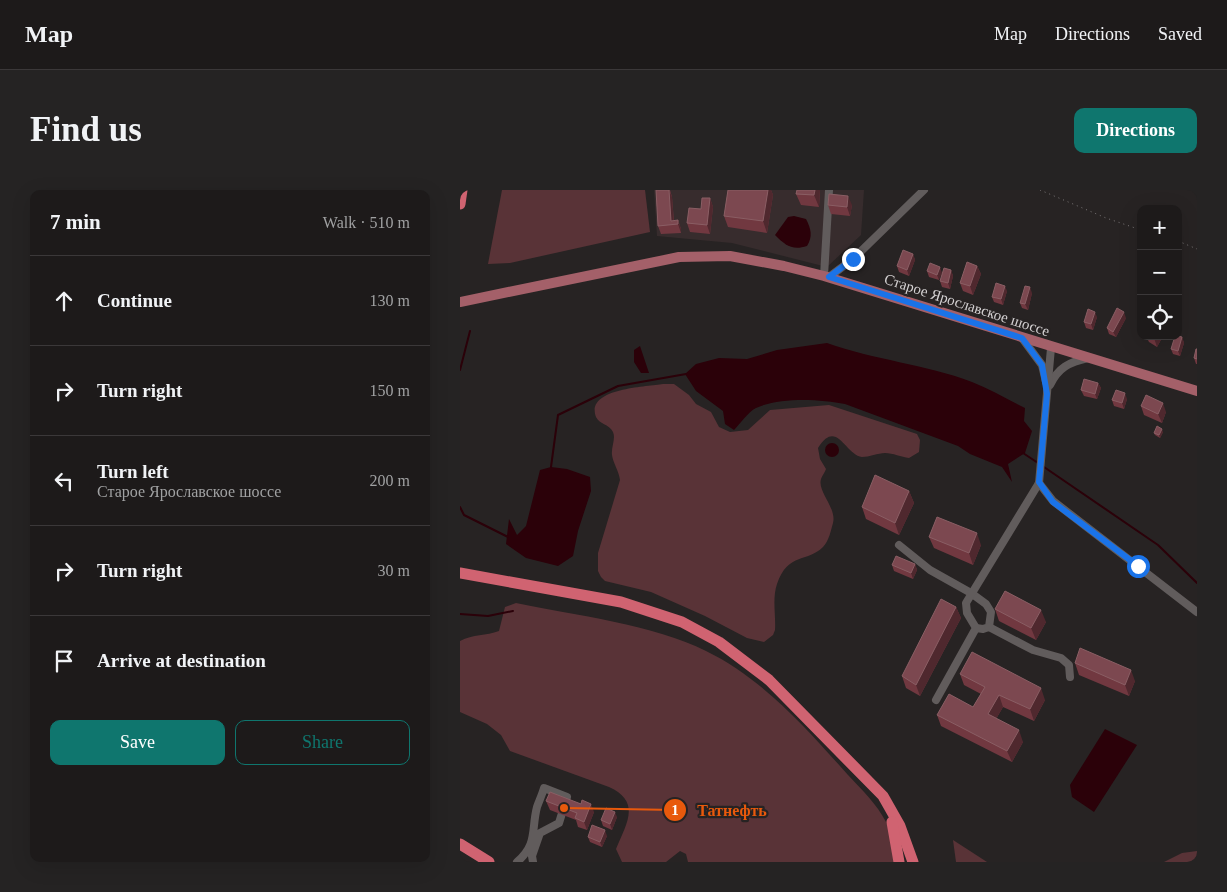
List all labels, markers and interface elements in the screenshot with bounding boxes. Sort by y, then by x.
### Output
text: Map [25,21,73,47]
text: Map [994,24,1027,44]
text: Directions [1055,24,1130,44]
text: Saved [1158,24,1202,44]
button: Directions [1074,108,1197,153]
text: Find us [30,110,142,149]
map controls [1137,205,1182,340]
button: + [1137,205,1182,250]
text: 7 min [50,210,101,234]
text: Walk · 510 m [323,214,410,231]
route end [842,248,865,271]
button: − [1137,250,1182,295]
street label: Старое Ярославское шоссе [882,271,1052,339]
icon: ahead [50,287,78,315]
text: Continue [97,290,172,311]
text: 130 m [370,292,410,309]
button: locate [1137,295,1182,340]
icon: right [50,377,78,405]
text: Turn right [97,380,182,401]
text: 150 m [370,382,410,399]
text: Turn left [97,461,169,482]
icon: left [50,467,78,495]
text: 200 m [370,472,410,489]
text: Старое Ярославское шоссе [97,483,281,500]
route start [1127,555,1150,578]
icon: right [50,557,78,585]
text: Turn right [97,560,182,581]
text: 30 m [378,562,410,579]
icon: arrive [50,647,78,675]
text: Arrive at destination [97,650,266,671]
button: Save [50,720,225,765]
button: Share [235,720,410,765]
callout: Татнефть [662,795,777,826]
text: 1 [671,802,679,818]
text: Татнефть [697,802,767,820]

